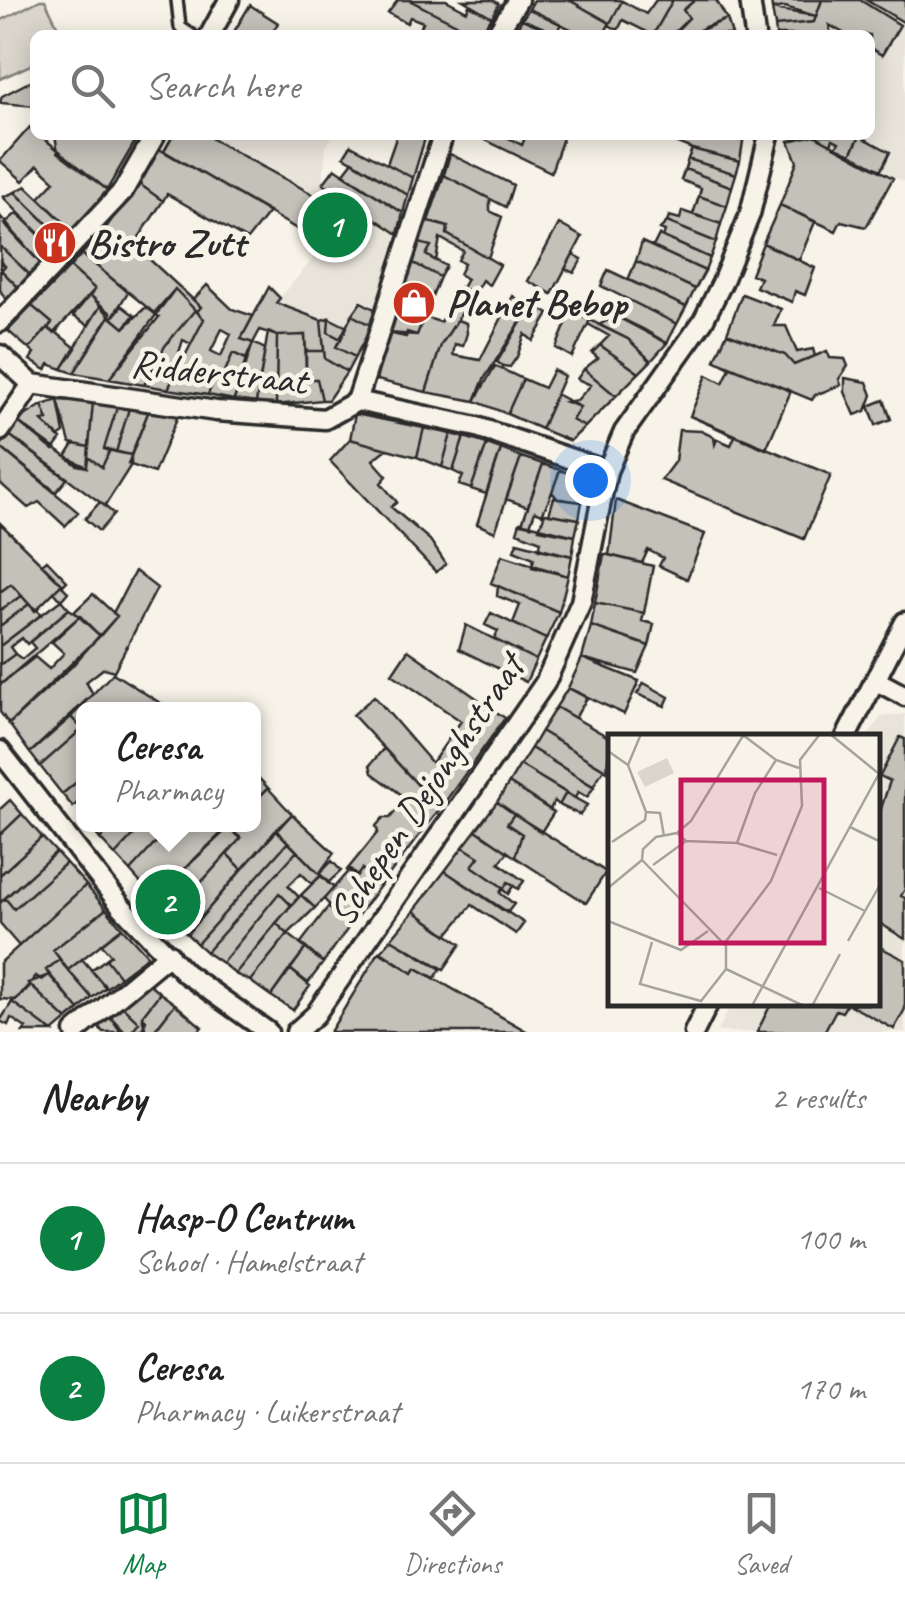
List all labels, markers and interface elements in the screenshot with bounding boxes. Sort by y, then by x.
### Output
search box [30,30,875,140]
icon: search [65,58,120,113]
text: Search here [145,62,300,109]
pin: 1 [302,188,368,262]
place label: Bistro Zutt [88,218,250,268]
restaurant icon: Bistro Zutt [32,220,78,266]
place label: Planet Bebop [446,278,629,328]
shop icon: Planet Bebop [391,280,437,326]
street label: Ridderstraat [129,338,313,406]
your location [565,455,616,506]
street label: Schepen Dejonghstraat [317,640,538,935]
popup [76,702,261,832]
text: Ceresa [114,723,201,770]
inset map [608,734,880,1007]
text: Pharmacy [114,770,223,811]
pin: 2 [136,864,200,940]
text: Nearby [40,1071,146,1124]
text: 2 results [771,1077,865,1118]
text: Hasp-O Centrum [135,1194,352,1241]
text: 1 [65,1218,80,1259]
text: 100 m [796,1218,865,1259]
text: School · Hamelstraat [135,1241,362,1282]
text: Ceresa [135,1344,221,1391]
text: 2 [65,1368,80,1409]
text: 170 m [796,1368,865,1409]
text: Pharmacy · Luikerstraat [135,1391,399,1432]
tab: Map [116,1486,171,1581]
tab: Directions [404,1486,501,1581]
tab: Saved [734,1486,789,1581]

